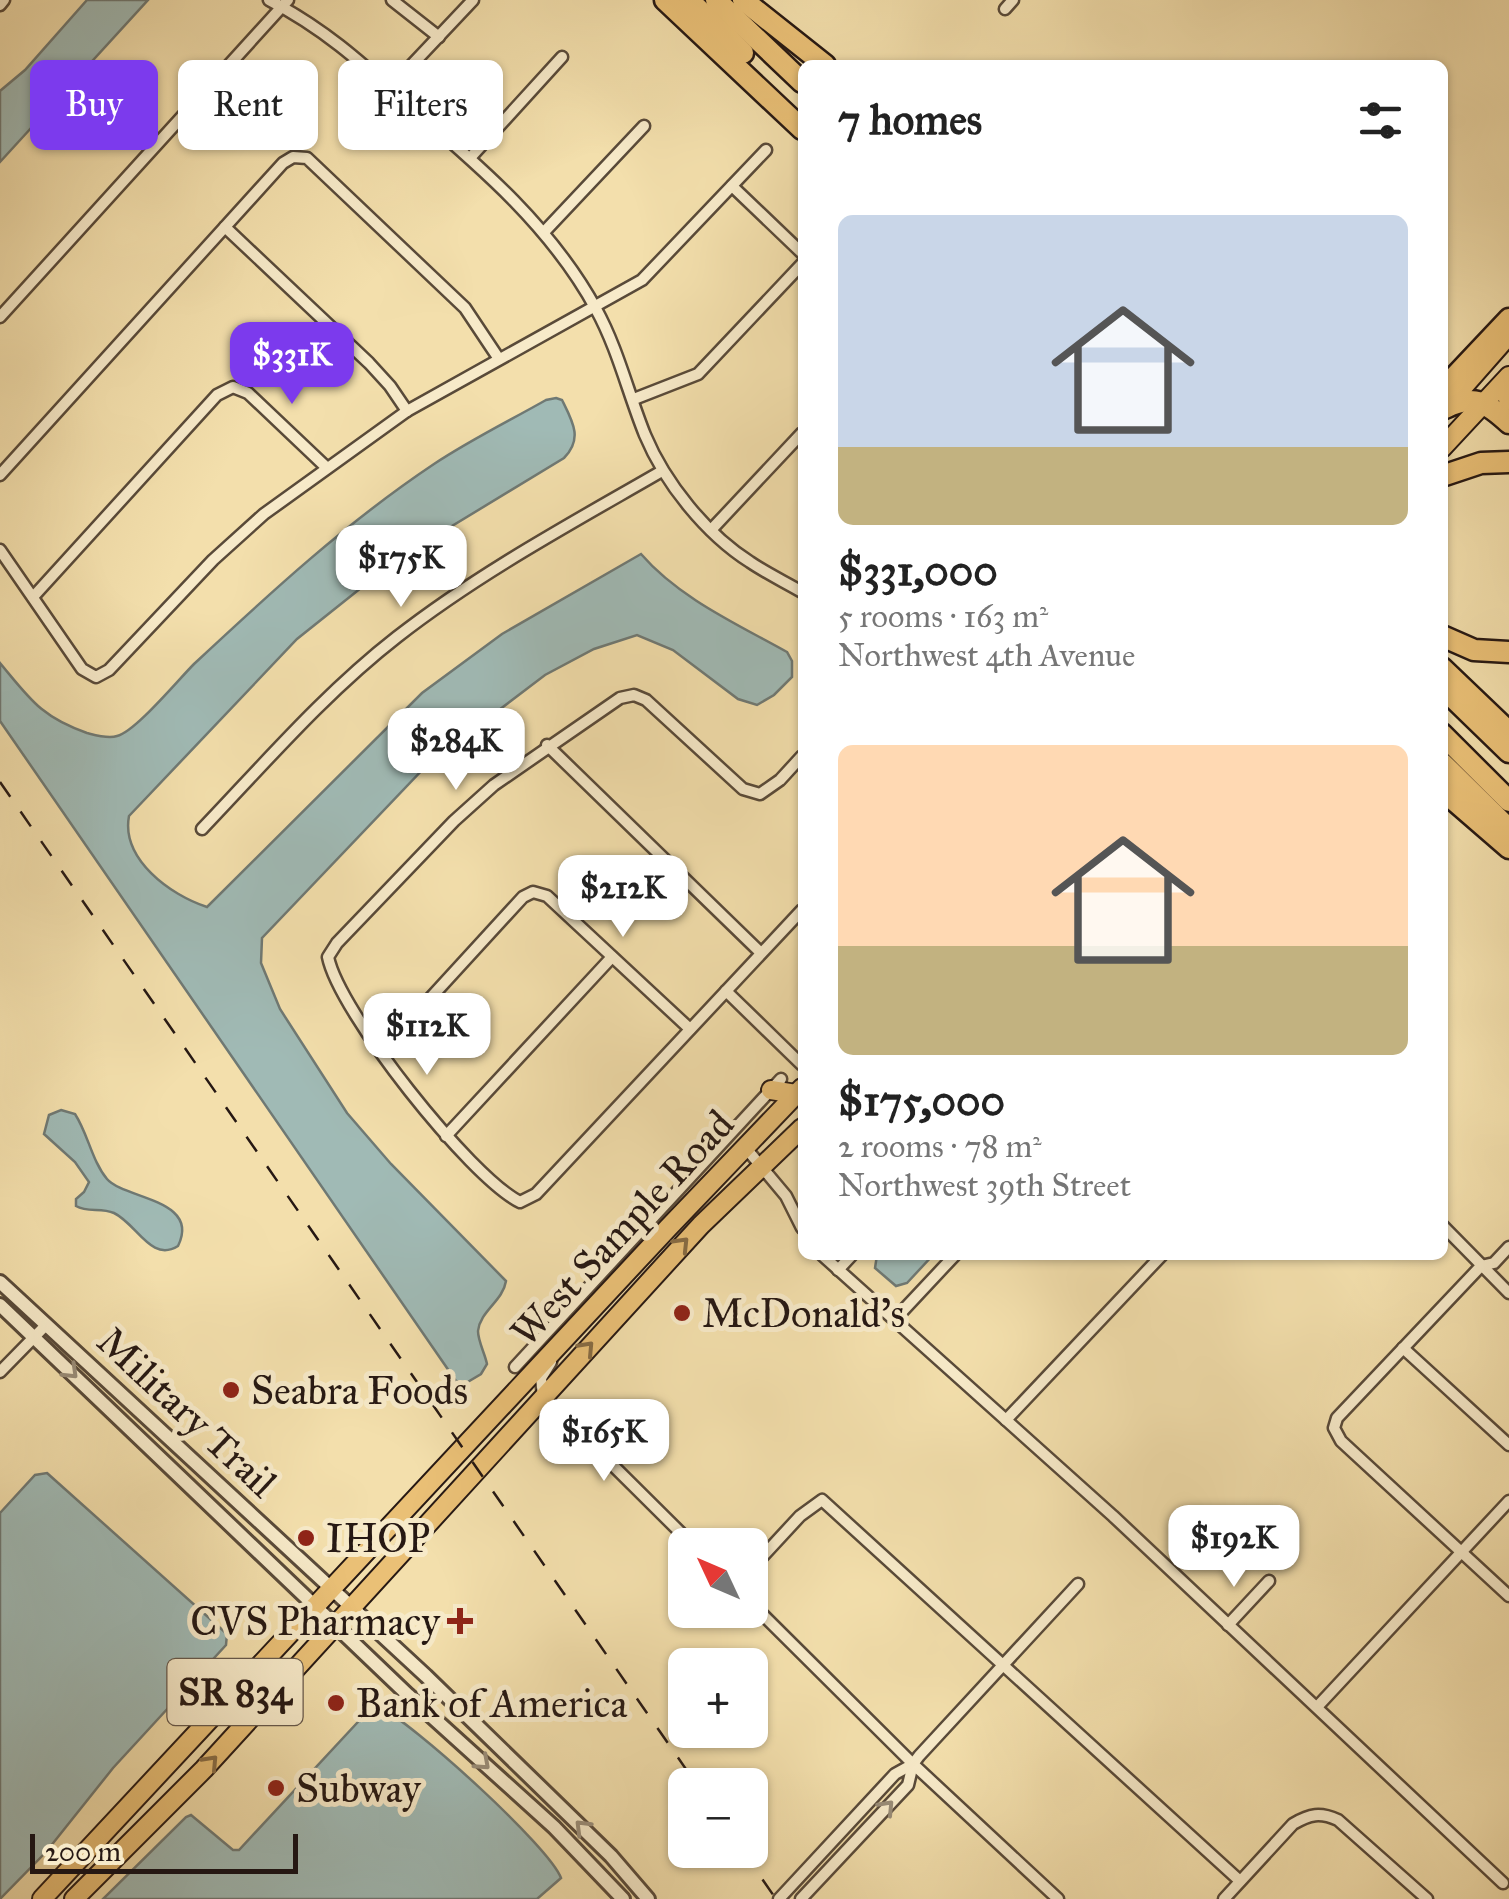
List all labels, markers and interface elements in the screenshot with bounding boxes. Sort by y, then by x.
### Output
chip: Buy [30,60,158,150]
chip: Rent [178,60,318,150]
chip: Filters [338,60,503,150]
icon: filters [1353,93,1408,148]
text: 7 homes [838,94,982,146]
icon: home [1033,280,1213,460]
pin: $331K [222,322,362,407]
text: $331K [252,335,332,374]
pin: $175K [331,525,471,610]
text: $175K [358,538,444,577]
text: $331,000 [838,545,998,597]
text: 5 rooms · 163 m² [838,597,1048,636]
text: Northwest 4th Avenue [838,636,1135,675]
pin: $284K [386,708,526,793]
text: $284K [410,721,502,760]
icon: home [1033,810,1213,990]
pin: $212K [553,855,693,940]
text: $212K [580,868,666,907]
pin: $112K [357,993,497,1078]
text: $112K [386,1006,468,1045]
text: $175,000 [838,1075,1005,1127]
street label: West Sample Road [500,1100,744,1356]
text: 2 rooms · 78 m² [838,1127,1042,1166]
text: Northwest 39th Street [838,1166,1131,1205]
one-way arrow [670,1238,688,1256]
place label: McDonald's [702,1289,905,1338]
marker: McDonald's [671,1302,693,1324]
street label: Military Trail [87,1317,287,1508]
one-way arrow [575,1341,593,1360]
one-way arrow [59,1360,77,1378]
place label: Seabra Foods [251,1366,468,1415]
marker: Seabra Foods [220,1379,242,1401]
pin: $165K [534,1399,674,1484]
text: $165K [561,1412,647,1451]
pin: $192K [1164,1505,1304,1590]
place label: IHOP [326,1514,430,1563]
text: $192K [1190,1518,1278,1557]
marker: IHOP [295,1527,317,1549]
north arrow [668,1528,768,1628]
map controls [668,1528,768,1868]
place label: CVS Pharmacy [190,1597,441,1646]
marker: CVS Pharmacy [449,1610,471,1632]
button: + [668,1648,768,1748]
road number: SR 834 [168,1659,302,1725]
place label: Bank of America [356,1679,627,1728]
marker: Bank of America [325,1692,347,1714]
one-way arrow [471,1751,490,1769]
one-way arrow [199,1755,217,1774]
place label: Subway [296,1764,422,1813]
button: − [668,1768,768,1868]
marker: Subway [265,1777,287,1799]
one-way arrow [875,1800,893,1819]
one-way arrow [576,1821,594,1839]
scale bar [30,1829,298,1874]
text: 200 m [45,1834,121,1869]

